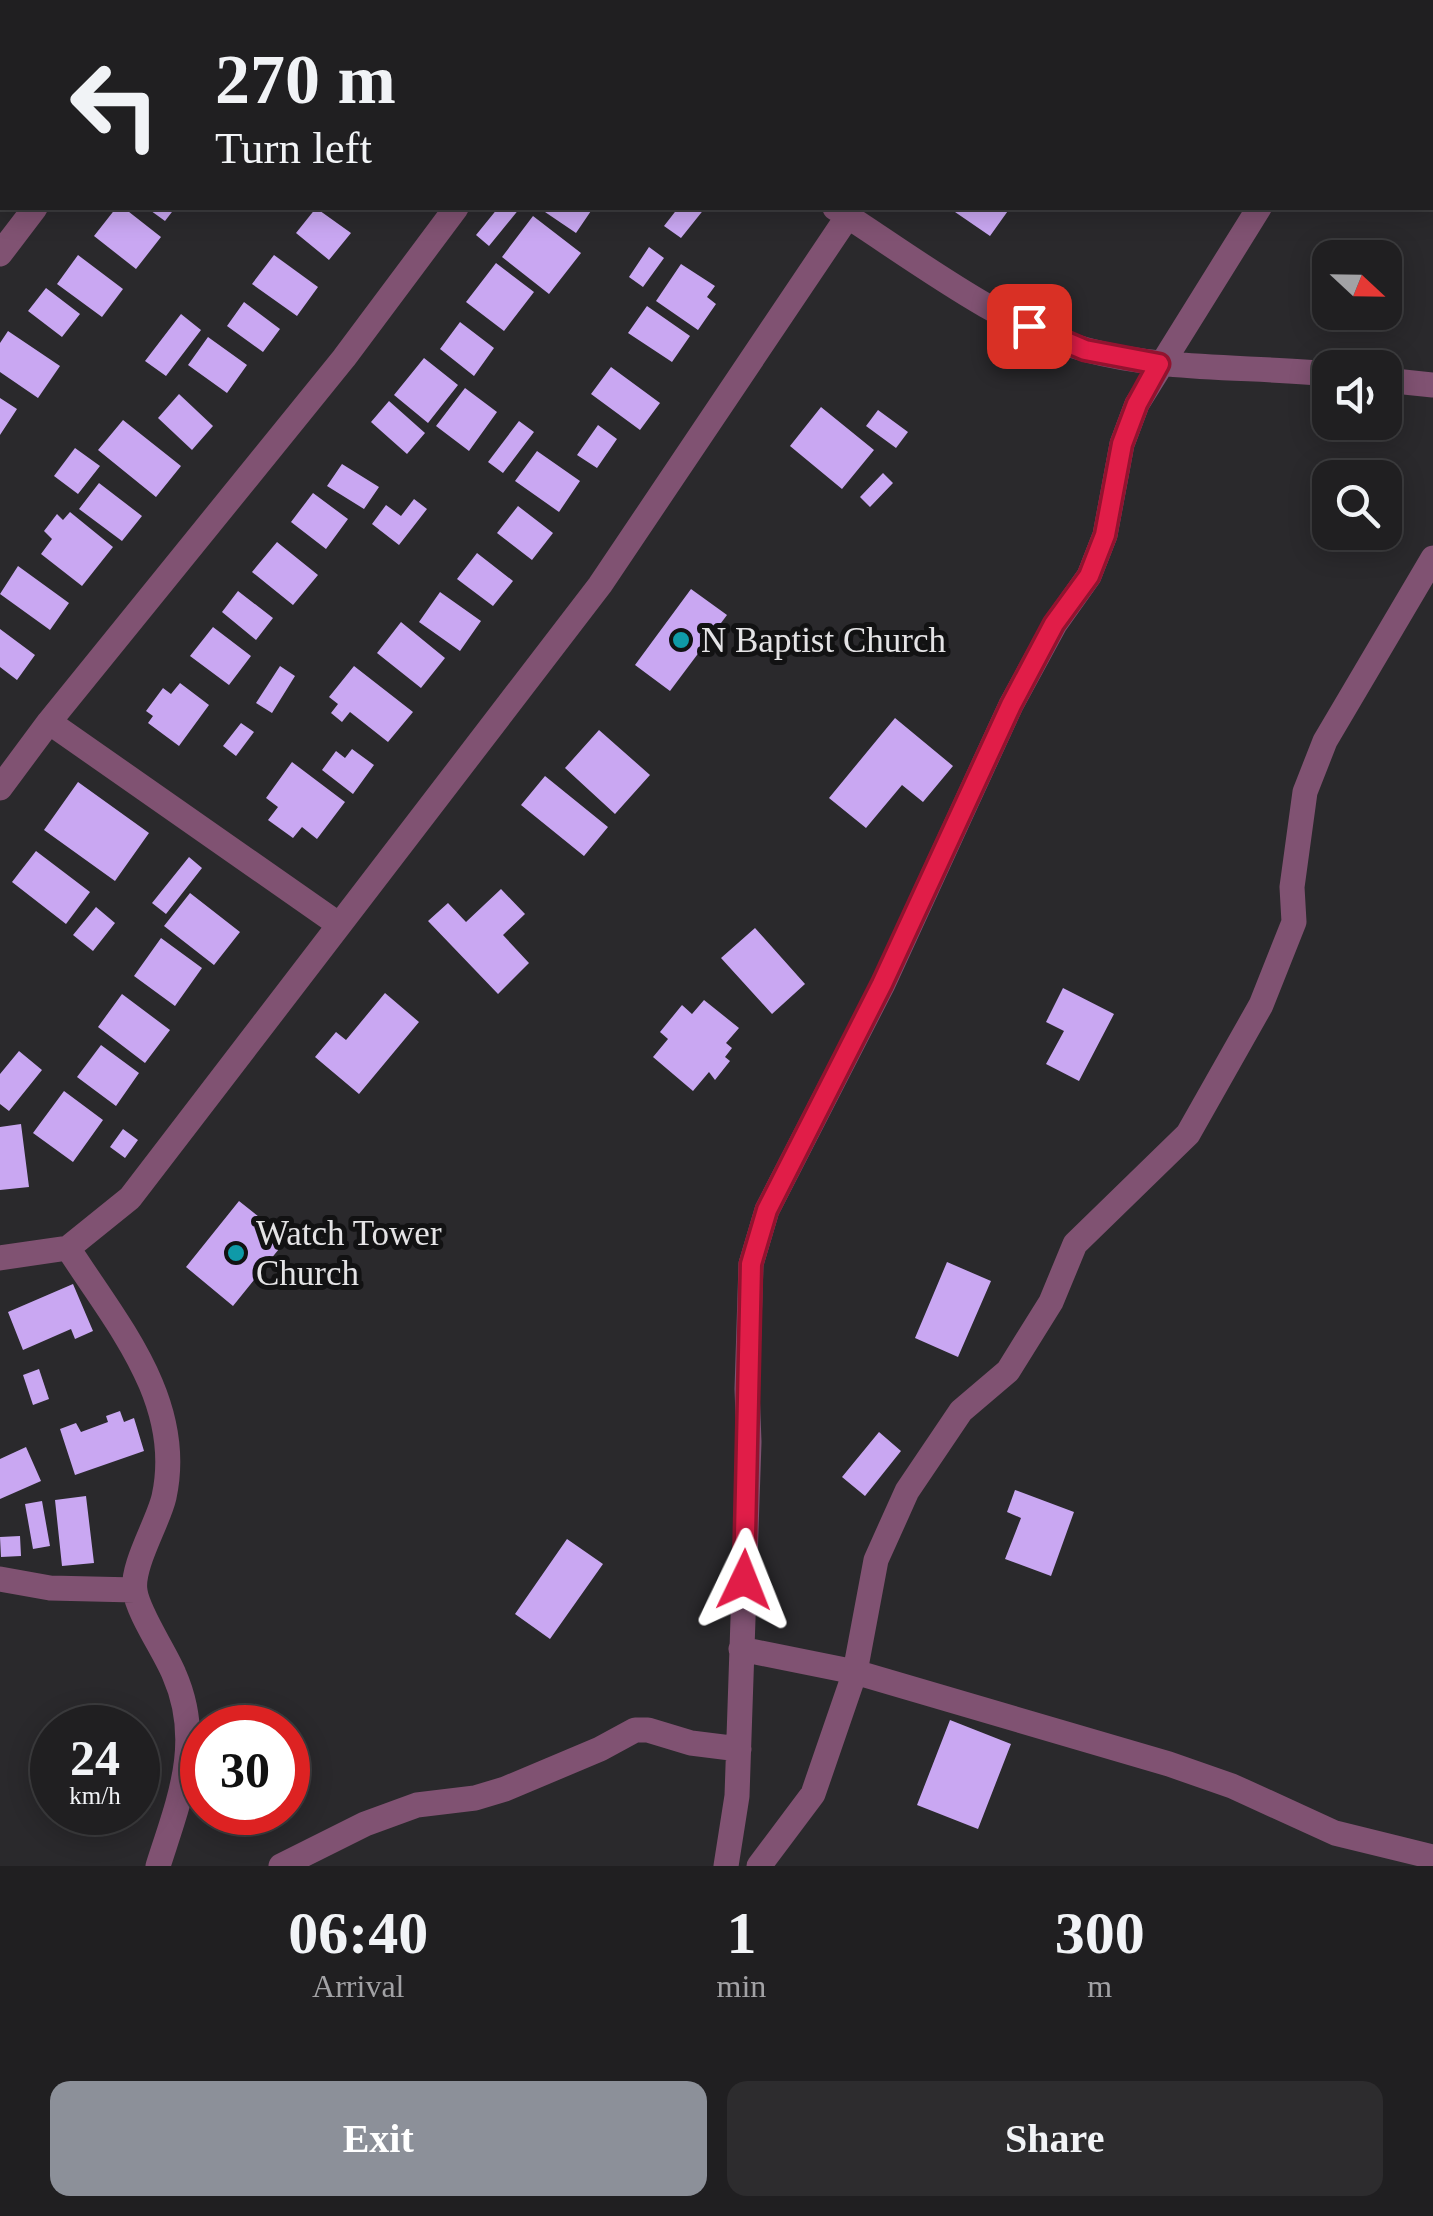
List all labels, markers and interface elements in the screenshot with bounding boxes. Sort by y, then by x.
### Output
icon: left [50,40,180,170]
text: 270 m [215,41,396,118]
text: Turn left [215,123,372,173]
north arrow [1312,240,1402,330]
map controls [1312,240,1402,550]
pin [987,284,1072,369]
icon: arrive [1002,299,1057,354]
button: sound [1312,350,1402,440]
button: search [1312,460,1402,550]
place label: N Baptist Church [701,621,946,660]
marker: N Baptist Church [670,629,692,651]
place label: Watch Tower Church [256,1214,442,1293]
marker: Watch Tower Church [225,1242,247,1264]
position arrow [692,1528,796,1632]
speed limit sign: 30 [180,1705,310,1835]
text: 24 [70,1730,120,1786]
text: km/h [69,1782,121,1809]
text: 06:40 [288,1900,428,1966]
text: 1 [726,1900,756,1966]
text: 300 [1055,1900,1145,1966]
text: Arrival [312,1968,404,2004]
text: min [717,1968,766,2004]
text: m [1087,1968,1112,2004]
button: Exit [50,2081,707,2196]
button: Share [727,2081,1383,2196]

